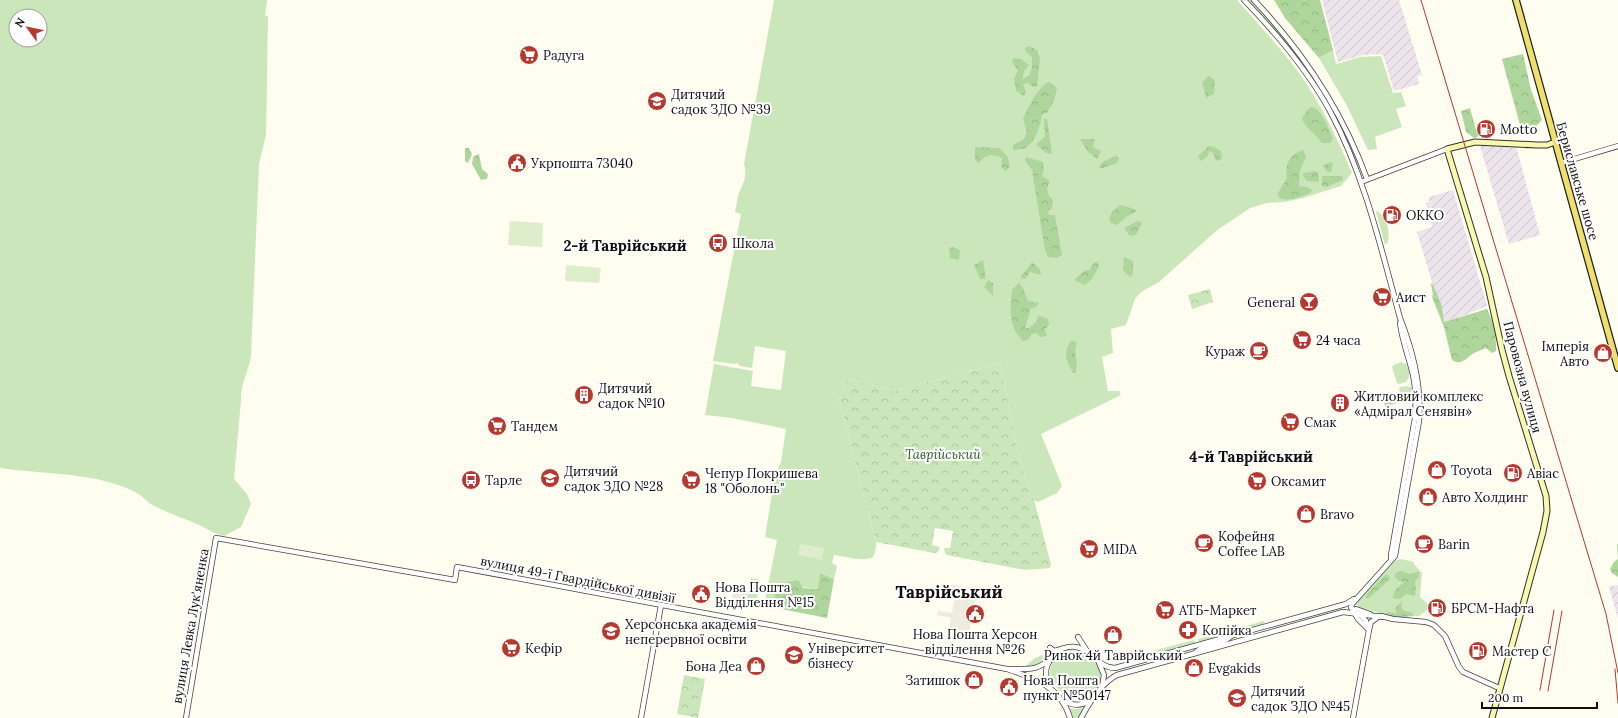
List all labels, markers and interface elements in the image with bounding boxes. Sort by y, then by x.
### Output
north arrow [8,8,48,48]
text: N [11,15,28,30]
supermarket icon: Радуга [518,44,540,66]
place label: Радуга [543,47,585,64]
place label: Дитячий садок ЗДО №39 [671,86,771,118]
school or university icon: Дитячий садок ЗДО №39 [646,90,668,112]
fuel station icon: Motto [1475,118,1497,140]
street label: Бериславське шосе [1552,120,1603,242]
place label: Motto [1500,121,1538,138]
public building icon: Укрпошта 73040 [506,152,528,174]
place label: Укрпошта 73040 [530,155,633,172]
fuel station icon: ОККО [1381,204,1403,226]
place label: ОККО [1406,207,1444,224]
bus stop icon: Школа [707,232,729,254]
place label: Школа [732,235,774,252]
district label: 2-й Таврійський [563,236,687,255]
supermarket icon: Аист [1371,286,1393,308]
place label: Аист [1395,289,1426,306]
bar icon: General [1298,291,1320,313]
place label: General [1247,294,1295,311]
street label: Паровозна вулиця [1499,319,1546,435]
supermarket icon: 24 часа [1291,329,1313,351]
place label: 24 часа [1316,332,1361,349]
place label: Імперія Авто [1542,338,1589,370]
cafe icon: Кураж [1248,340,1270,362]
shop icon: Імперія Авто [1592,342,1614,364]
place label: Кураж [1205,343,1245,360]
place label: Дитячий садок №10 [598,380,665,412]
building icon: Дитячий садок №10 [573,384,595,406]
place label: Житловий комплекс «Адмірал Сенявін» [1354,388,1484,420]
building icon: Житловий комплекс «Адмірал Сенявін» [1329,392,1351,414]
supermarket icon: Смак [1279,411,1301,433]
place label: Смак [1304,414,1336,431]
supermarket icon: Тандем [486,415,508,437]
place label: Тандем [511,418,559,435]
park label: Таврійський [905,446,981,463]
district label: 4-й Таврійський [1189,447,1313,466]
shop icon: Toyota [1426,459,1448,481]
place label: Toyota [1451,462,1493,479]
fuel station icon: Авіас [1502,462,1524,484]
place label: Дитячий садок ЗДО №28 [564,463,663,495]
place label: Чепур Покришева 18 "Оболонь" [705,465,819,497]
place label: Авіас [1526,465,1559,482]
school or university icon: Дитячий садок ЗДО №28 [539,467,561,489]
bus stop icon: Тарле [460,469,482,491]
supermarket icon: Чепур Покришева 18 "Оболонь" [680,469,702,491]
supermarket icon: Оксамит [1246,470,1268,492]
place label: Тарле [485,472,522,489]
place label: Оксамит [1271,473,1327,490]
shop icon: Авто Холдинг [1417,486,1439,508]
place label: Авто Холдинг [1441,489,1528,506]
shop icon: Bravo [1295,503,1317,525]
place label: Bravo [1320,506,1355,523]
place label: Кофейня Coffee LAB [1218,528,1285,560]
cafe icon: Кофейня Coffee LAB [1193,532,1215,554]
cafe icon: Barin [1413,533,1435,555]
place label: Barin [1438,536,1470,553]
supermarket icon: MIDA [1078,538,1100,560]
place label: MIDA [1103,541,1138,558]
street label: вулиця Левка Лук'яненка [168,547,213,705]
street label: вулиця 49-ї Гвардійської дивізії [479,552,677,607]
place label: Нова Пошта Відділення №15 [715,579,814,611]
district label: Таврійський [895,581,1003,603]
public building icon: Нова Пошта Відділення №15 [690,583,712,605]
fuel station icon: БРСМ-Нафта [1426,597,1448,619]
supermarket icon: АТБ-Маркет [1154,599,1176,621]
place label: БРСМ-Нафта [1451,600,1534,617]
place label: АТБ-Маркет [1178,602,1257,619]
public building icon: Нова Пошта Херсон відділення №26 [964,603,986,625]
place label: Херсонська академія неперервної освіти [625,616,757,648]
pharmacy icon: Копійка [1177,619,1199,641]
school or university icon: Херсонська академія неперервної освіти [600,620,622,642]
place label: Копійка [1202,622,1252,639]
shop icon: Ринок 4й Таврійський [1102,624,1124,646]
place label: Нова Пошта Херсон відділення №26 [913,626,1037,658]
supermarket icon: Кефір [500,637,522,659]
place label: Кефір [525,640,562,657]
place label: Університет бізнесу [807,640,885,672]
fuel station icon: Мастер С [1467,640,1489,662]
place label: Мастер С [1492,643,1551,660]
school or university icon: Університет бізнесу [783,644,805,666]
place label: Ринок 4й Таврійський [1044,647,1182,664]
shop icon: Бона Деа [745,655,767,677]
shop icon: Evgakids [1183,657,1205,679]
place label: Бона Деа [685,658,742,675]
place label: Evgakids [1208,660,1261,677]
shop icon: Затишок [963,669,985,691]
place label: Затишок [905,672,960,689]
place label: Нова Пошта пункт №50147 [1023,672,1111,704]
public building icon: Нова Пошта пункт №50147 [998,676,1020,698]
place label: Дитячий садок ЗДО №45 [1251,683,1350,715]
scale bar [1482,684,1597,710]
school or university icon: Дитячий садок ЗДО №45 [1226,687,1248,709]
text: 200 m [1488,690,1524,705]

